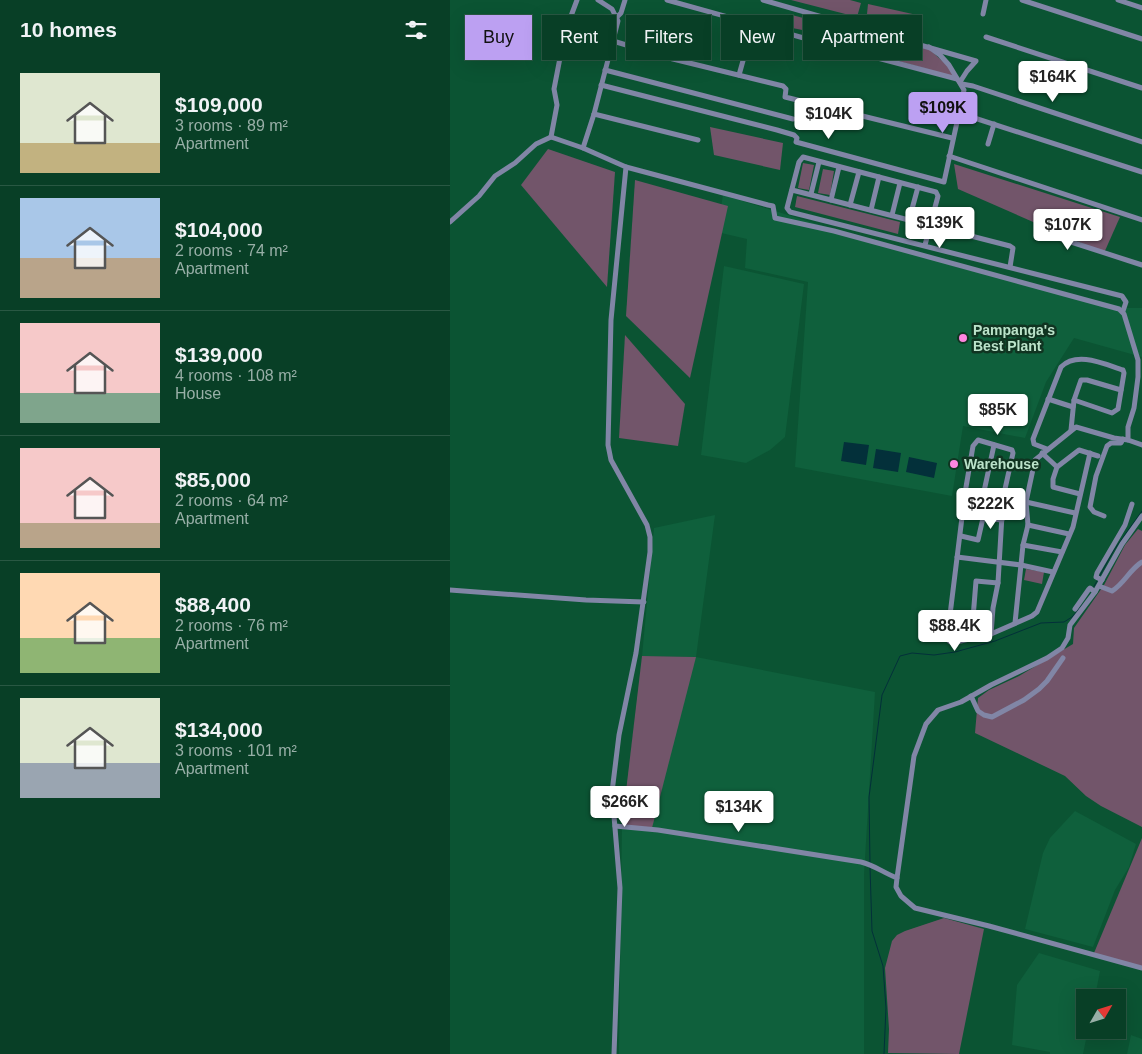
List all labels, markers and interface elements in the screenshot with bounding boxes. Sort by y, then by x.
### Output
chip: Buy [465,15,532,60]
chip: Rent [542,15,616,60]
chip: Filters [626,15,711,60]
chip: New [721,15,793,60]
chip: Apartment [803,15,922,60]
icon: filters [402,16,430,44]
text: 10 homes [20,18,117,41]
pin: $164K [1018,61,1088,103]
text: $164K [1029,68,1077,85]
pin: $109K [908,92,978,134]
icon: home [60,93,120,153]
text: $109,000 [175,93,263,116]
pin: $104K [794,98,864,140]
text: $109K [919,99,967,116]
text: $104K [805,105,853,122]
text: 3 rooms · 89 m² [175,117,288,134]
text: Apartment [175,135,249,152]
pin: $139K [905,206,975,249]
pin: $107K [1033,208,1103,251]
text: $139K [916,214,964,231]
text: $107K [1044,216,1092,233]
icon: home [60,218,120,278]
text: $104,000 [175,218,263,241]
text: 2 rooms · 74 m² [175,242,288,259]
text: Apartment [175,260,249,277]
place label: Pampanga's Best Plant [973,322,1055,354]
marker: Pampanga's Best Plant [957,332,969,344]
icon: home [60,343,120,403]
text: $139,000 [175,343,263,366]
text: 4 rooms · 108 m² [175,367,297,384]
text: House [175,385,221,402]
pin: $85K [968,394,1028,436]
text: $85K [979,401,1017,418]
place label: Warehouse [964,456,1039,472]
marker: Warehouse [948,458,960,470]
icon: home [60,468,120,528]
text: $85,000 [175,468,251,491]
pin: $222K [956,488,1026,530]
text: 2 rooms · 64 m² [175,492,288,509]
text: $222K [967,495,1015,512]
text: Apartment [175,510,249,527]
icon: home [60,593,120,653]
text: $88,400 [175,593,251,616]
pin: $88.4K [914,610,996,652]
text: 2 rooms · 76 m² [175,617,288,634]
text: $88.4K [929,617,981,634]
text: Apartment [175,635,249,652]
icon: home [60,718,120,778]
text: $134,000 [175,718,263,741]
text: 3 rooms · 101 m² [175,742,297,759]
text: Apartment [175,760,249,777]
pin: $266K [590,786,660,828]
pin: $134K [704,790,774,833]
text: $266K [601,793,649,810]
text: $134K [715,798,763,815]
north arrow [1076,989,1126,1039]
map controls [1076,989,1126,1039]

